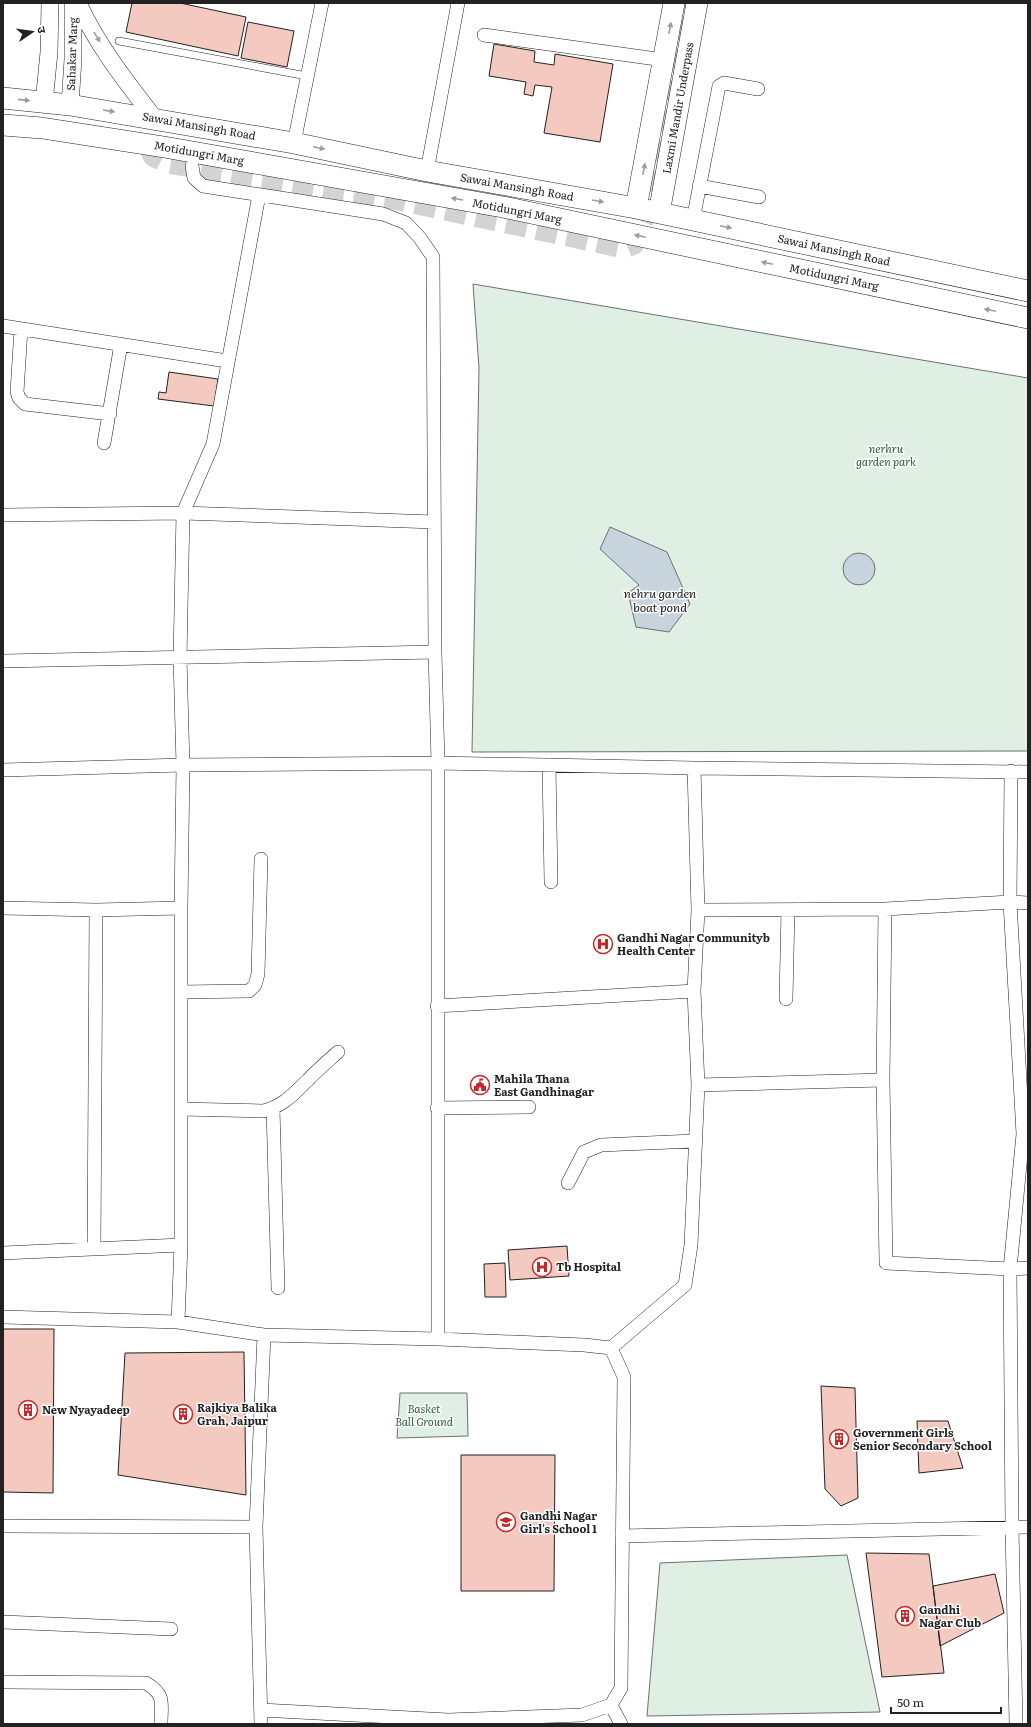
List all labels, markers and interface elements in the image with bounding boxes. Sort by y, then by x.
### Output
north arrow [12,12,52,52]
street label: Sahakar Marg [62,16,80,91]
one-way arrow [667,22,673,34]
text: उ [34,25,51,35]
one-way arrow [93,31,100,43]
street label: Laxmi Mandir Underpass [658,41,696,175]
one-way arrow [18,97,30,103]
street label: Sawai Mansingh Road [141,107,257,143]
one-way arrow [103,108,115,114]
street label: Motidungri Marg [153,136,246,168]
one-way arrow [313,146,326,152]
one-way arrow [641,163,647,176]
street label: Sawai Mansingh Road [459,168,575,204]
street label: Motidungri Marg [471,193,564,227]
one-way arrow [451,196,463,202]
one-way arrow [592,198,605,204]
one-way arrow [720,225,732,231]
street label: Sawai Mansingh Road [776,229,892,269]
one-way arrow [633,233,646,239]
street label: Motidungri Marg [788,259,881,294]
one-way arrow [761,260,773,266]
one-way arrow [984,307,996,313]
park label: nerhru garden park [856,440,916,469]
water label: nehru garden boat pond [624,584,696,616]
place label: Gandhi Nagar Communityb Health Center [617,929,770,958]
hospital icon: Gandhi Nagar Communityb Health Center [592,933,614,955]
place label: Mahila Thana East Gandhinagar [494,1070,594,1099]
public building icon: Mahila Thana East Gandhinagar [469,1074,491,1096]
hospital icon: Tb Hospital [531,1256,553,1278]
place label: Tb Hospital [556,1258,621,1274]
building icon: New Nyayadeep [17,1399,39,1421]
place label: Rajkiya Balika Grah, Jaipur [197,1399,278,1428]
park label: Basket Ball Ground [395,1400,454,1429]
place label: New Nyayadeep [42,1401,130,1417]
building icon: Rajkiya Balika Grah, Jaipur [172,1403,194,1425]
place label: Government Girls Senior Secondary School [853,1424,992,1453]
building icon: Government Girls Senior Secondary School [828,1428,850,1450]
place label: Gandhi Nagar Girl's School 1 [520,1507,597,1536]
school or university icon: Gandhi Nagar Girl's School 1 [495,1511,517,1533]
place label: Gandhi Nagar Club [919,1601,981,1630]
building icon: Gandhi Nagar Club [894,1605,916,1627]
scale bar [891,1689,1001,1715]
text: 50 m [897,1693,924,1711]

